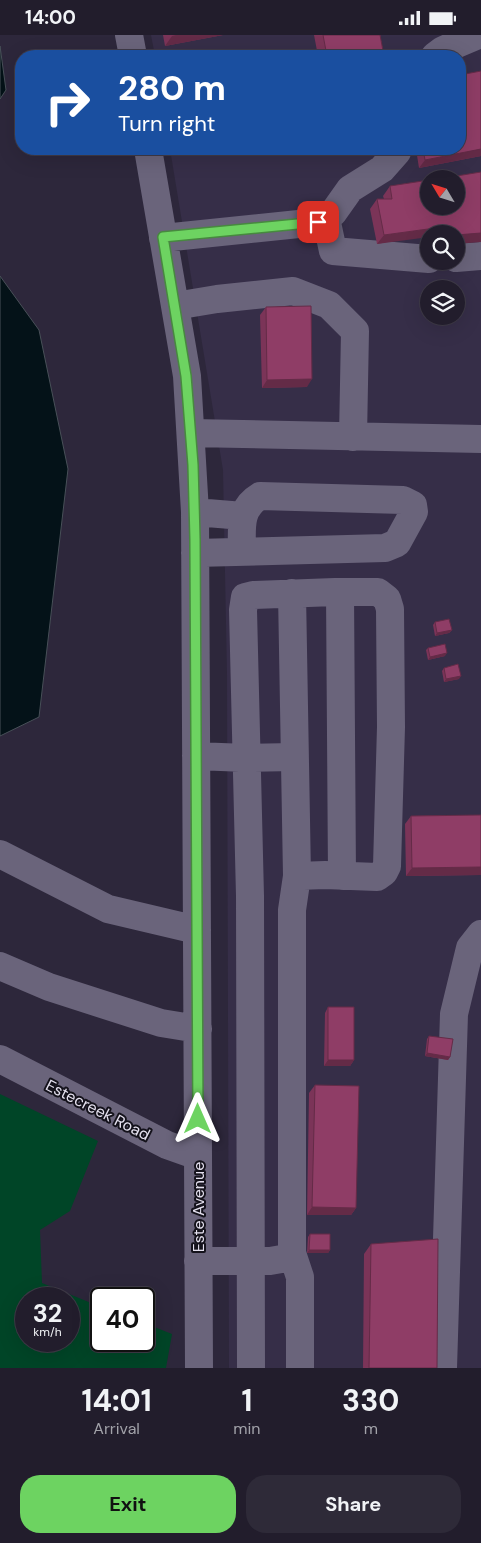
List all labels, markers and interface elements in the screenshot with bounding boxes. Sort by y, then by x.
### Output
text: 14:00 [25,5,76,30]
text: 280 m [118,65,226,111]
icon: right [35,70,100,135]
text: Turn right [118,109,215,138]
north arrow [420,170,465,215]
map controls [420,170,465,325]
pin [297,201,339,243]
icon: arrive [304,208,332,236]
button: search [420,225,465,270]
button: layers [420,280,465,325]
street label: Estecreek Road [42,1075,154,1145]
position arrow [171,1092,223,1144]
street label: Este Avenue [188,1162,209,1252]
speed limit sign: 40 [90,1287,155,1352]
text: 32 [33,1297,62,1330]
text: km/h [33,1324,62,1340]
text: 14:01 [82,1381,152,1420]
text: 1 [241,1381,252,1420]
text: 330 [342,1381,399,1420]
text: Arrival [93,1418,140,1439]
text: min [233,1418,261,1439]
text: m [364,1418,378,1439]
button: Exit [20,1475,236,1533]
button: Share [246,1475,461,1533]

